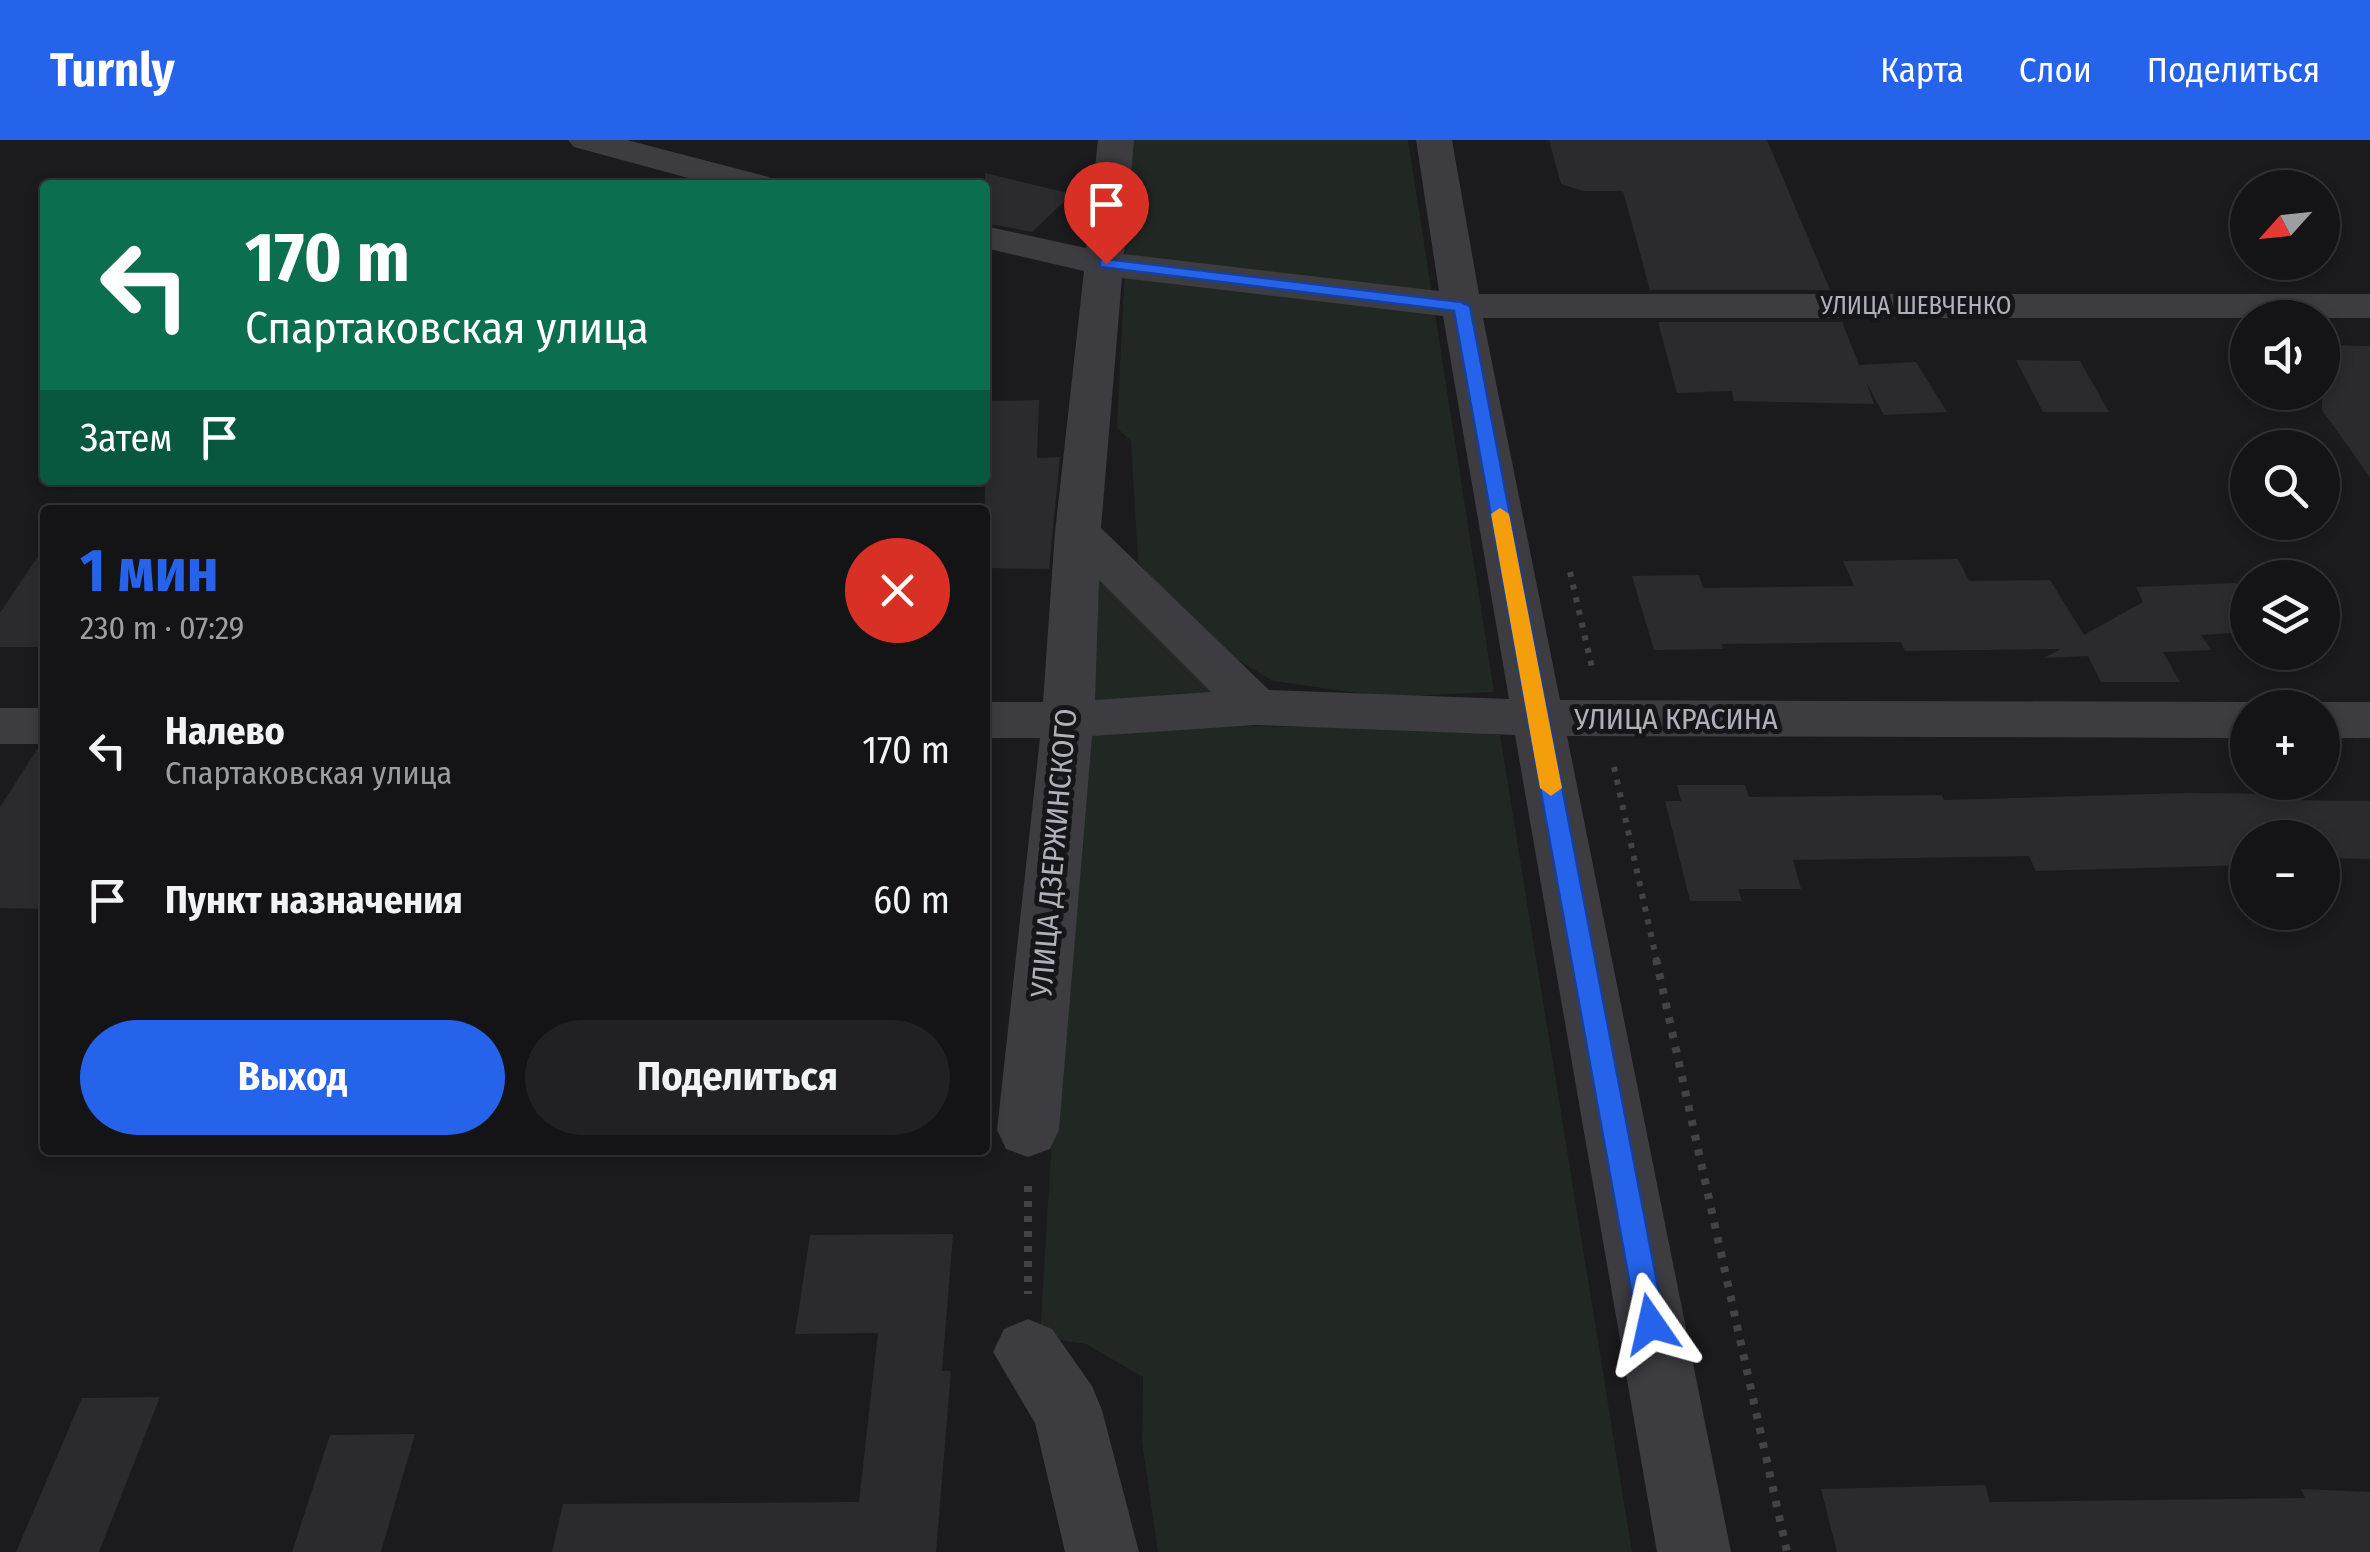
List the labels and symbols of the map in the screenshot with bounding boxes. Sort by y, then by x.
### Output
pin [1064,162,1149,265]
north arrow [2230,170,2340,280]
street label: УЛИЦА ШЕВЧЕНКО [1820,291,2011,321]
street label: УЛИЦА КРАСИНА [1573,701,1778,737]
street label: УЛИЦА ДЗЕРЖИНСКОГО [1023,707,1085,1000]
position arrow [1599,1272,1703,1376]

